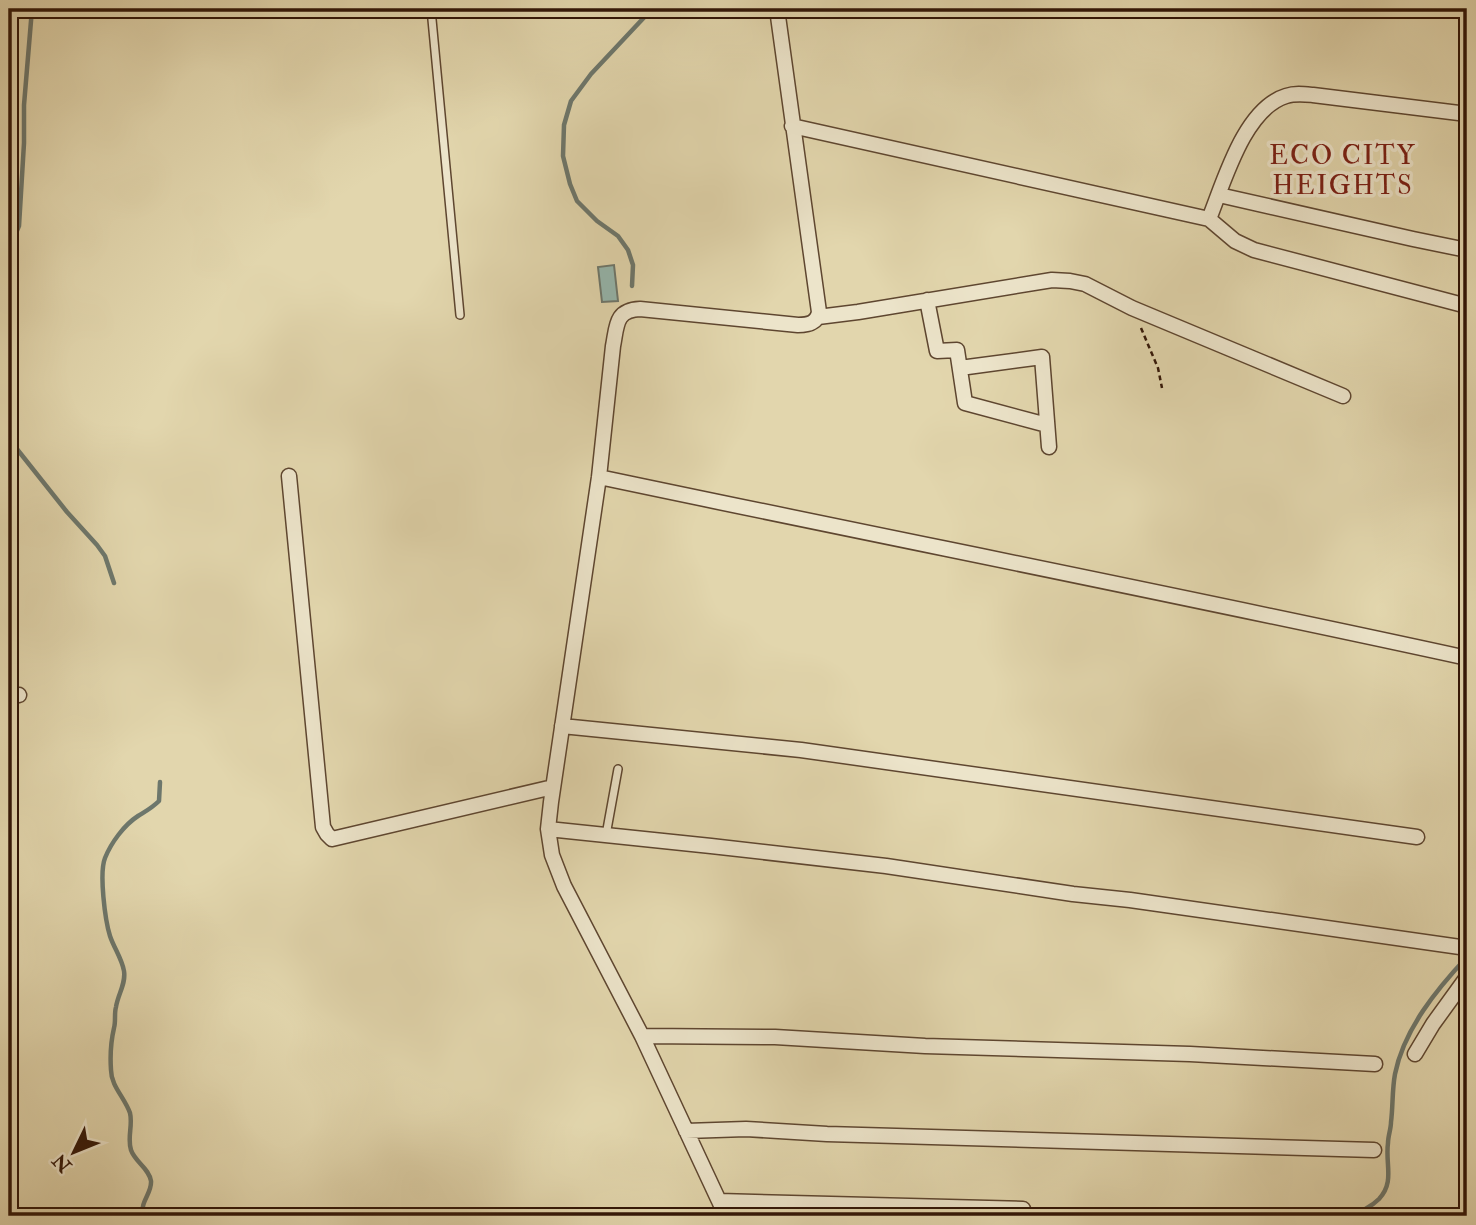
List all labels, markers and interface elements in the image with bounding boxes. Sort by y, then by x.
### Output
district label: ECO CITY HEIGHTS [1269,140,1417,202]
north arrow [38,1116,108,1186]
text: N [47,1148,78,1178]

